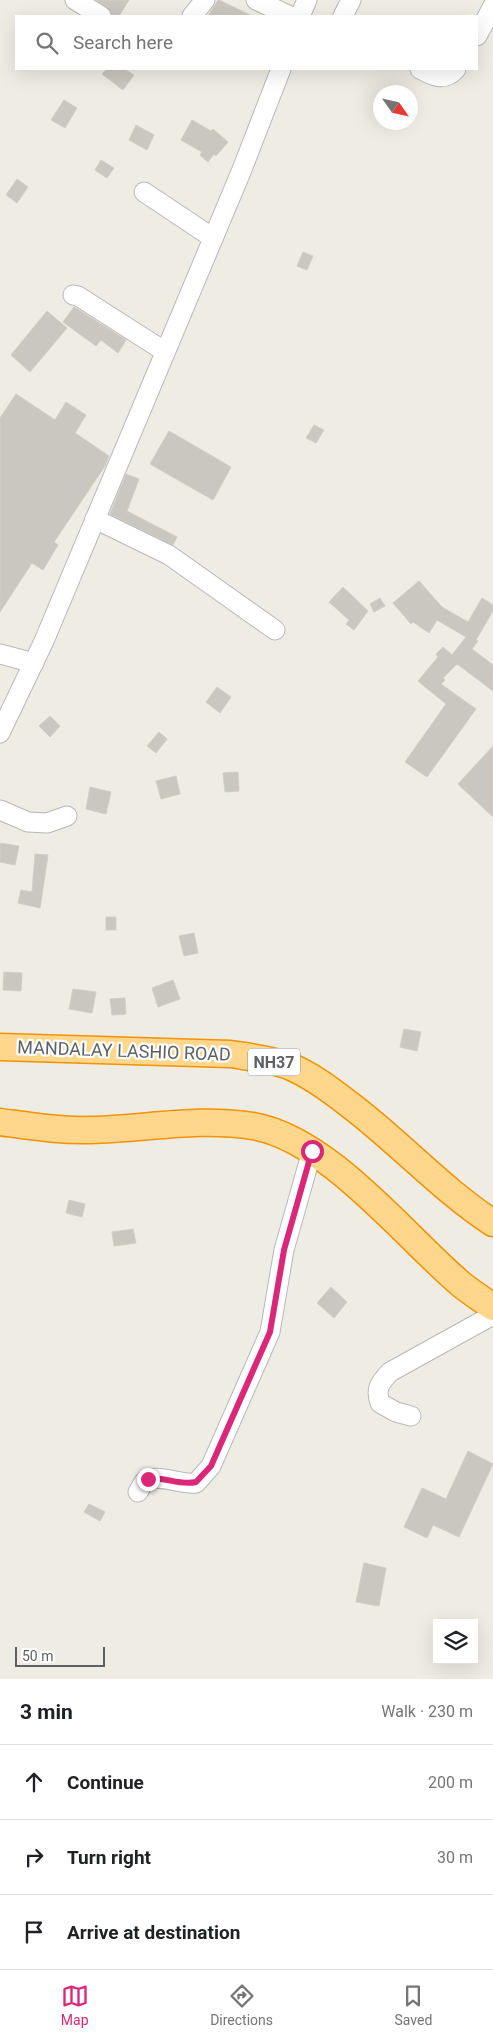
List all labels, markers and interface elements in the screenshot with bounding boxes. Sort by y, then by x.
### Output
search box [15,15,478,70]
icon: search [33,29,61,57]
text: Search here [73,31,173,54]
north arrow [373,85,418,130]
street label: MANDALAY LASHIO ROAD [17,1036,231,1065]
road number: NH37 [248,1048,300,1076]
route start [301,1140,324,1163]
route end [137,1468,160,1491]
map controls [433,1619,478,1664]
button: layers [433,1619,478,1664]
scale bar [15,1644,105,1667]
text: 50 m [22,1648,54,1664]
text: 3 min [20,1700,73,1724]
text: Walk · 230 m [381,1702,473,1721]
icon: ahead [20,1768,48,1796]
text: Continue [67,1771,144,1794]
text: 200 m [428,1773,473,1792]
icon: right [20,1843,48,1871]
text: Turn right [67,1846,151,1869]
text: 30 m [437,1848,473,1867]
icon: arrive [20,1918,48,1946]
text: Arrive at destination [67,1921,240,1944]
tab: Map [61,1982,89,2028]
tab: Directions [210,1982,273,2028]
tab: Saved [394,1982,432,2028]

